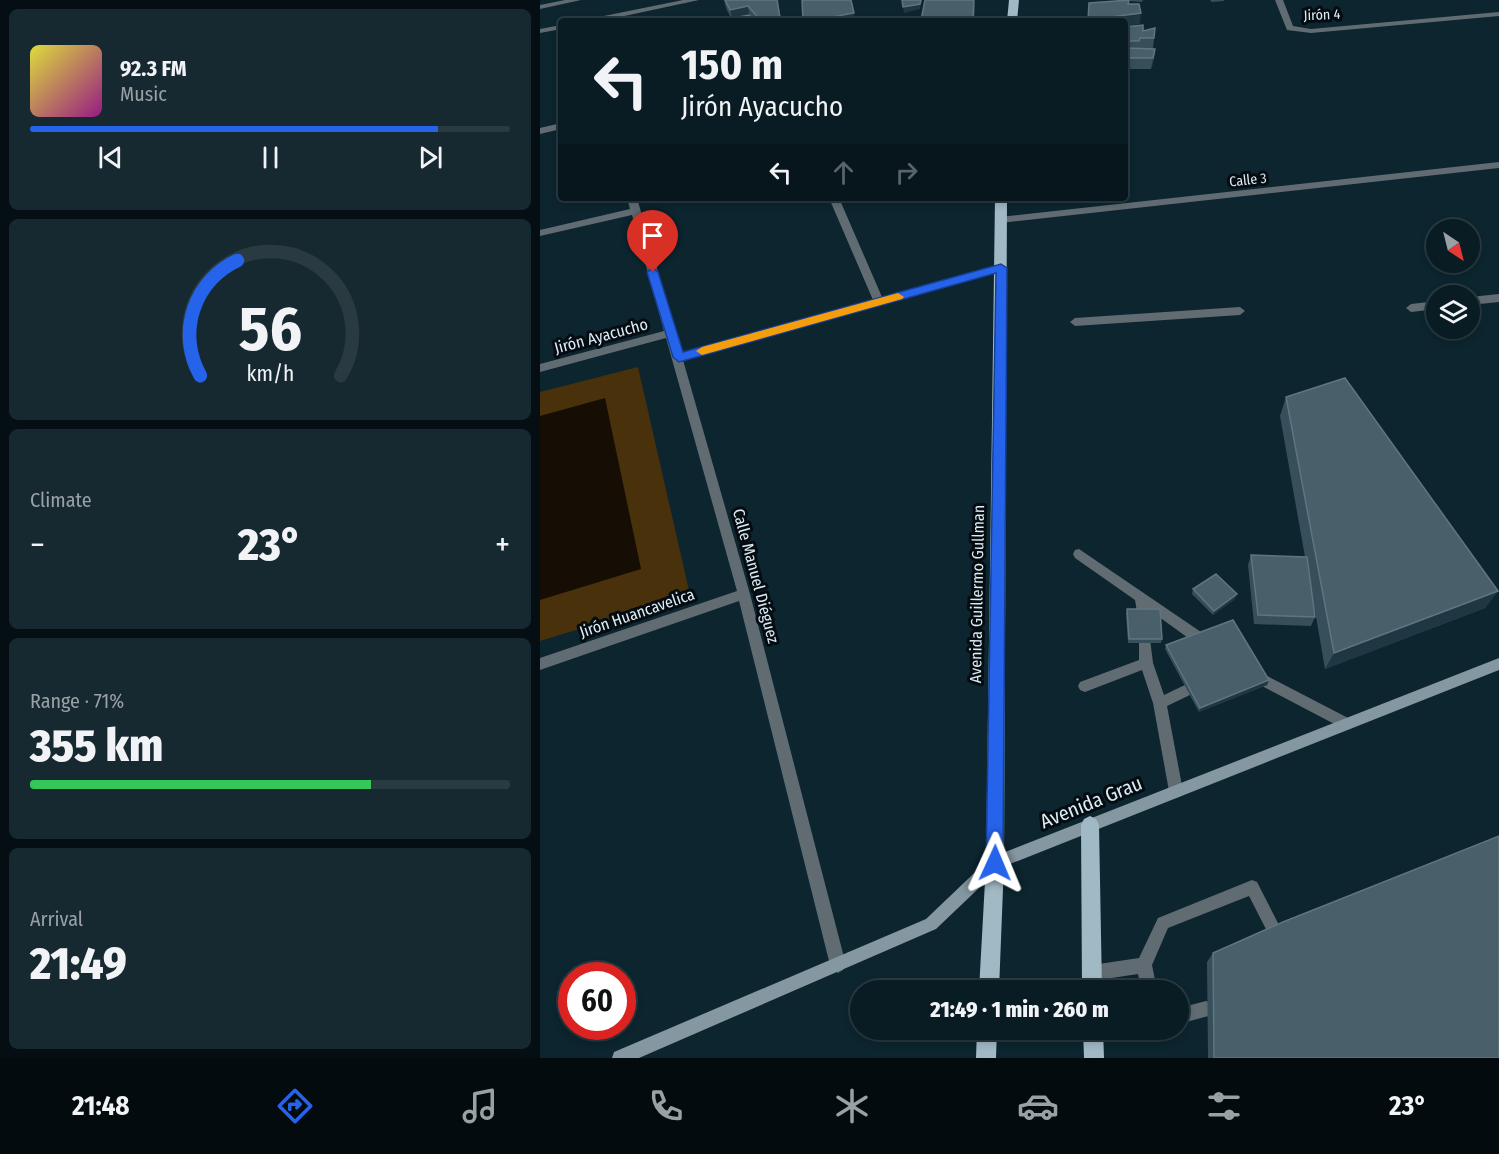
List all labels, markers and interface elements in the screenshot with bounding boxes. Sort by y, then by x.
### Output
street label: Jirón 4 [1303,6,1341,24]
text: 150 m [681,40,783,90]
icon: left [582,42,660,120]
text: 92.3 FM [120,55,187,82]
text: Music [120,82,167,106]
text: Jirón Ayacucho [681,91,843,123]
icon: previous [94,141,127,174]
icon: pause [254,141,287,174]
icon: next [414,141,447,174]
icon: left [764,156,797,189]
icon: ahead [827,156,860,189]
icon: right [890,156,923,189]
street label: Calle 3 [1228,170,1268,190]
pin [627,210,678,272]
icon: arrive [636,219,669,252]
north arrow [1426,219,1480,273]
map controls [1426,219,1480,339]
button: layers [1426,285,1480,339]
text: 56 [238,292,302,367]
street label: Jirón Ayacucho [552,314,650,358]
text: km/h [246,362,294,388]
text: Climate [30,488,92,512]
street label: Avenida Guillermo Gullman [966,505,988,683]
street label: Calle Manuel Diéguez [729,507,783,645]
text: 23° [238,518,302,572]
text: − [30,525,45,565]
text: + [495,525,510,565]
street label: Jirón Huancavelica [577,584,697,642]
text: Range · 71% [30,689,124,713]
text: 355 km [30,719,163,773]
street label: Avenida Grau [1036,771,1146,833]
position arrow [963,831,1027,895]
text: Arrival [30,907,83,931]
text: 21:49 [30,937,127,991]
speed limit sign: 60 [558,962,636,1040]
text: 21:49 · 1 min · 260 m [930,996,1109,1023]
icon: directions [274,1085,316,1127]
icon: music [459,1085,501,1127]
icon: phone [645,1085,687,1127]
icon: climate [831,1085,873,1127]
icon: car [1017,1085,1059,1127]
icon: filters [1203,1085,1245,1127]
text: 21:48 [72,1090,130,1122]
text: 23° [1389,1090,1427,1122]

